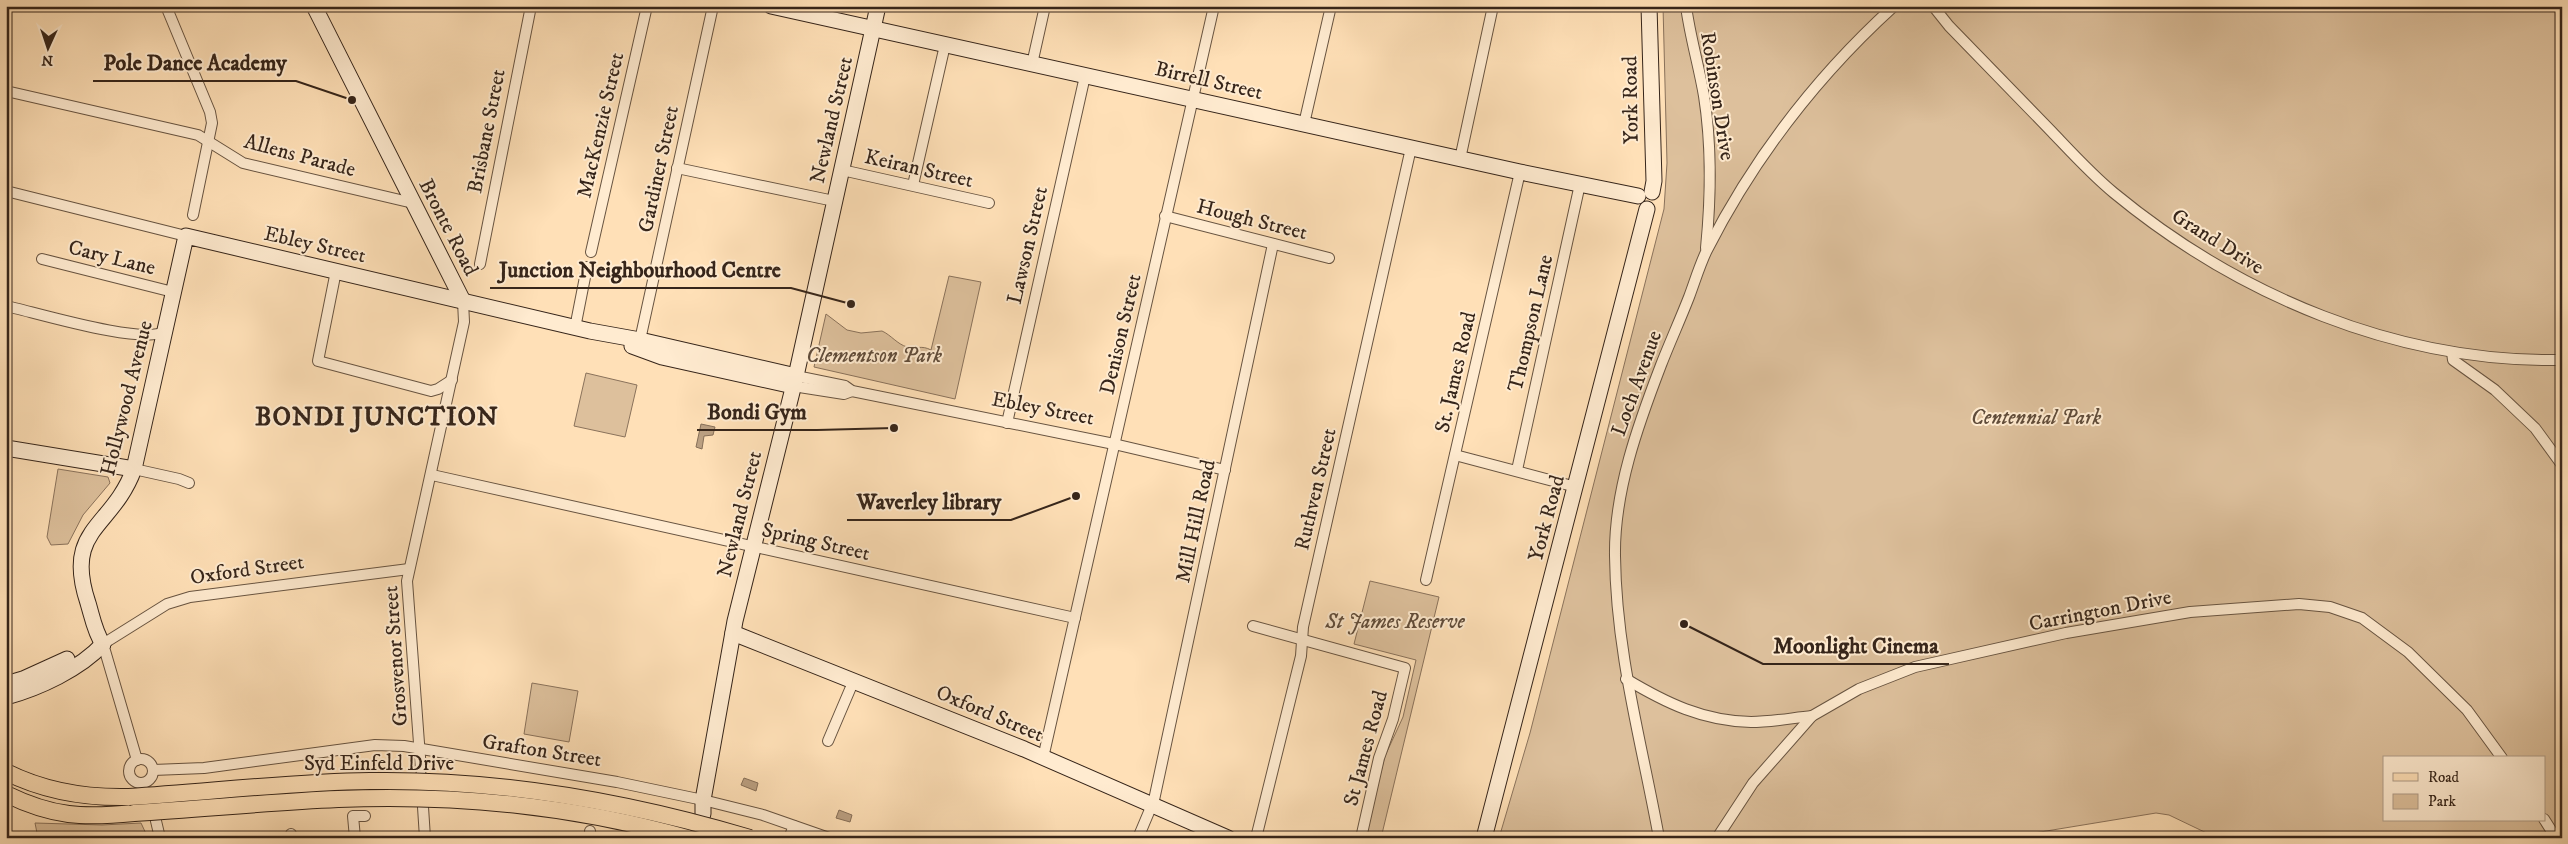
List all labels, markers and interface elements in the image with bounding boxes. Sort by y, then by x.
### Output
north arrow [22,22,72,72]
street label: Robinson Drive [1694,30,1740,163]
callout: Pole Dance Academy [93,44,296,81]
text: Pole Dance Academy [103,50,287,77]
street label: MacKenzie Street [572,50,630,201]
text: N [41,51,54,69]
street label: Newland Street [805,54,859,186]
street label: York Road [1617,55,1645,144]
street label: Birrell Street [1152,56,1265,106]
street label: Brisbane Street [462,67,512,195]
street label: Gardiner Street [633,103,685,235]
street label: Allens Parade [241,129,359,183]
street label: Keiran Street [862,144,976,194]
street label: Bronte Road [413,175,484,281]
street label: Lawson Street [1002,184,1054,306]
street label: Hough Street [1194,194,1310,246]
street label: Grand Drive [2166,203,2269,281]
street label: Ebley Street [261,221,368,269]
street label: Cary Lane [66,235,158,281]
callout: Junction Neighbourhood Centre [490,251,791,288]
street label: Thompson Lane [1503,252,1559,394]
text: Junction Neighbourhood Centre [496,257,781,284]
street label: Denison Street [1094,271,1148,397]
street label: St. James Road [1429,309,1483,435]
street label: Hollywood Avenue [95,318,159,479]
street label: Loch Avenue [1606,327,1668,440]
park label: Clementson Park [806,343,942,369]
street label: Ebley Street [989,386,1096,432]
callout: Bondi Gym [697,393,817,430]
text: Bondi Gym [707,399,807,426]
district label: BONDI JUNCTION [255,401,499,434]
park label: Centennial Park [1971,405,2101,431]
street label: Ruthven Street [1289,425,1343,553]
street label: Newland Street [712,448,768,580]
street label: Mill Hill Road [1170,457,1222,585]
street label: York Road [1523,472,1571,564]
callout: Waverley library [847,483,1011,520]
text: Waverley library [856,489,1002,516]
street label: Spring Street [759,517,873,567]
street label: Oxford Street [189,549,306,591]
street label: Carrington Drive [2027,584,2174,638]
street label: Grosvenor Street [378,585,414,727]
park label: St James Reserve [1324,609,1466,635]
callout: Moonlight Cinema [1763,627,1949,664]
text: Moonlight Cinema [1773,633,1939,660]
street label: Oxford Street [932,680,1048,748]
street label: St James Road [1338,687,1394,809]
street label: Grafton Street [480,729,603,773]
street label: Syd Einfeld Drive [304,751,454,777]
legend [2383,756,2546,822]
text: Road [2428,768,2460,787]
text: Park [2428,792,2457,811]

